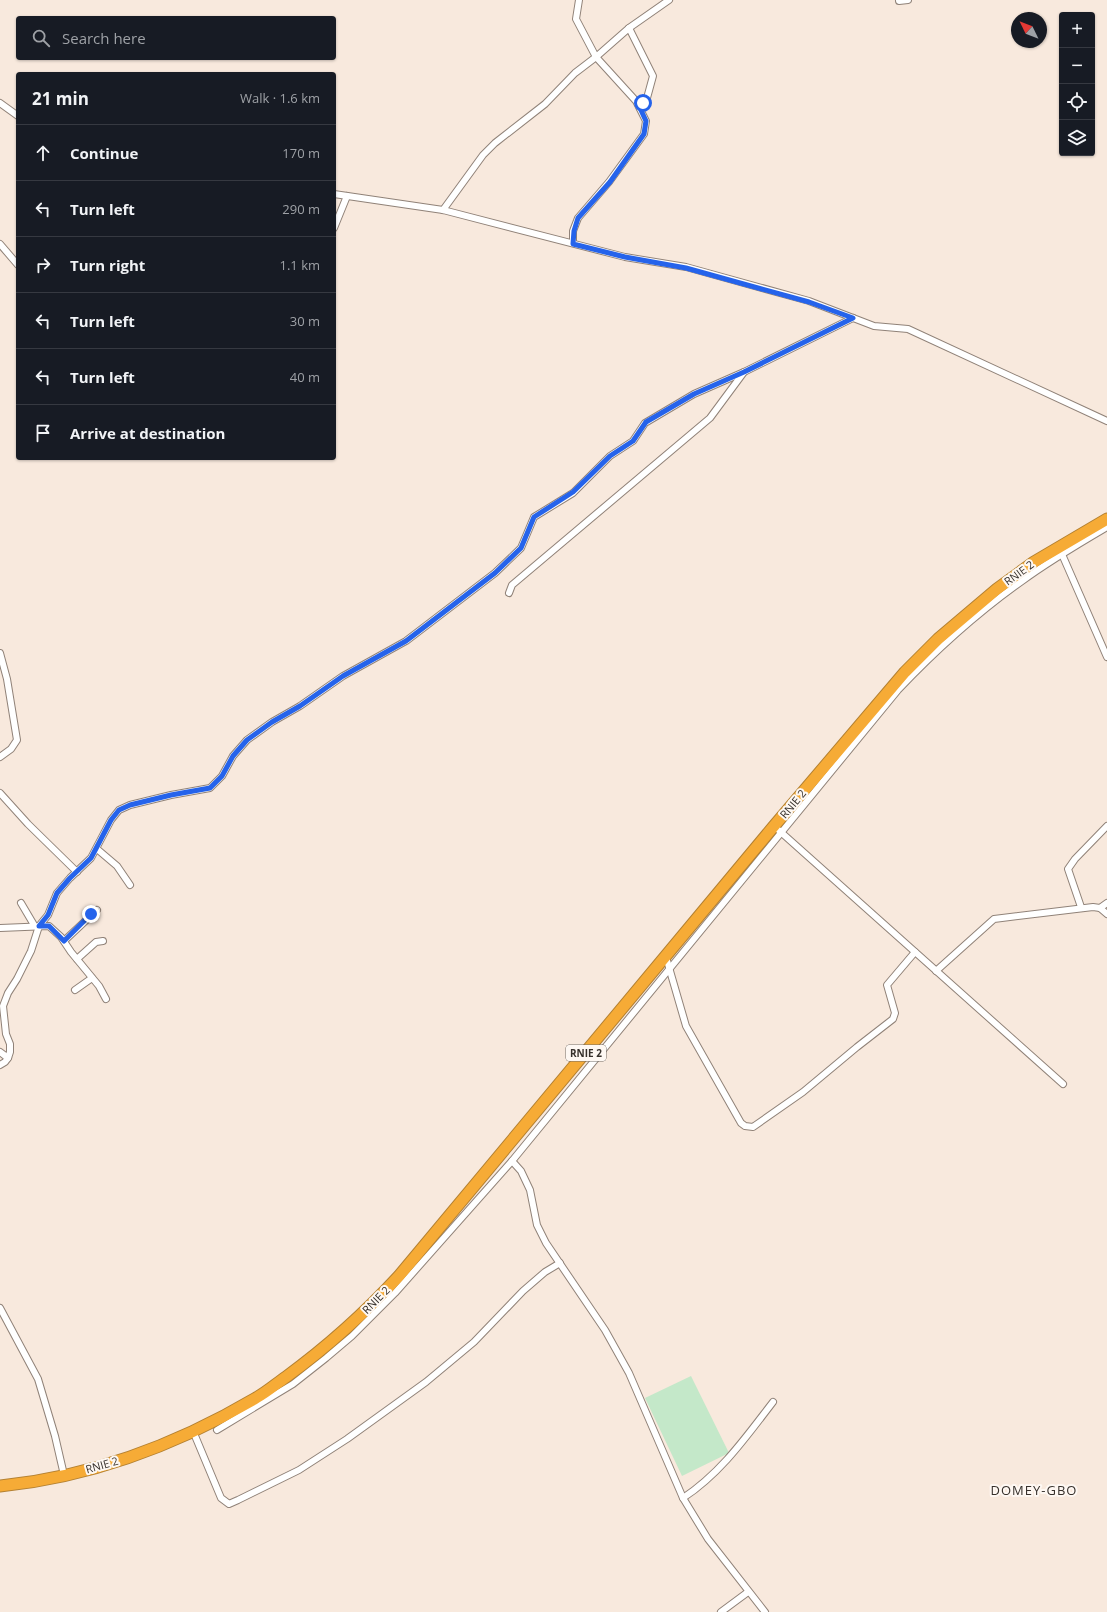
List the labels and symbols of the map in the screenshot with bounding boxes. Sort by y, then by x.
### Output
north arrow [1011,12,1047,48]
route start [634,94,652,112]
street label: RNIE 2 [1001,557,1037,588]
street label: RNIE 2 [776,786,809,821]
route end [82,905,100,923]
road number: RNIE 2 [566,1045,606,1061]
street label: RNIE 2 [359,1283,393,1317]
street label: RNIE 2 [84,1453,120,1476]
district label: DOMEY-GBO [991,1481,1077,1499]

